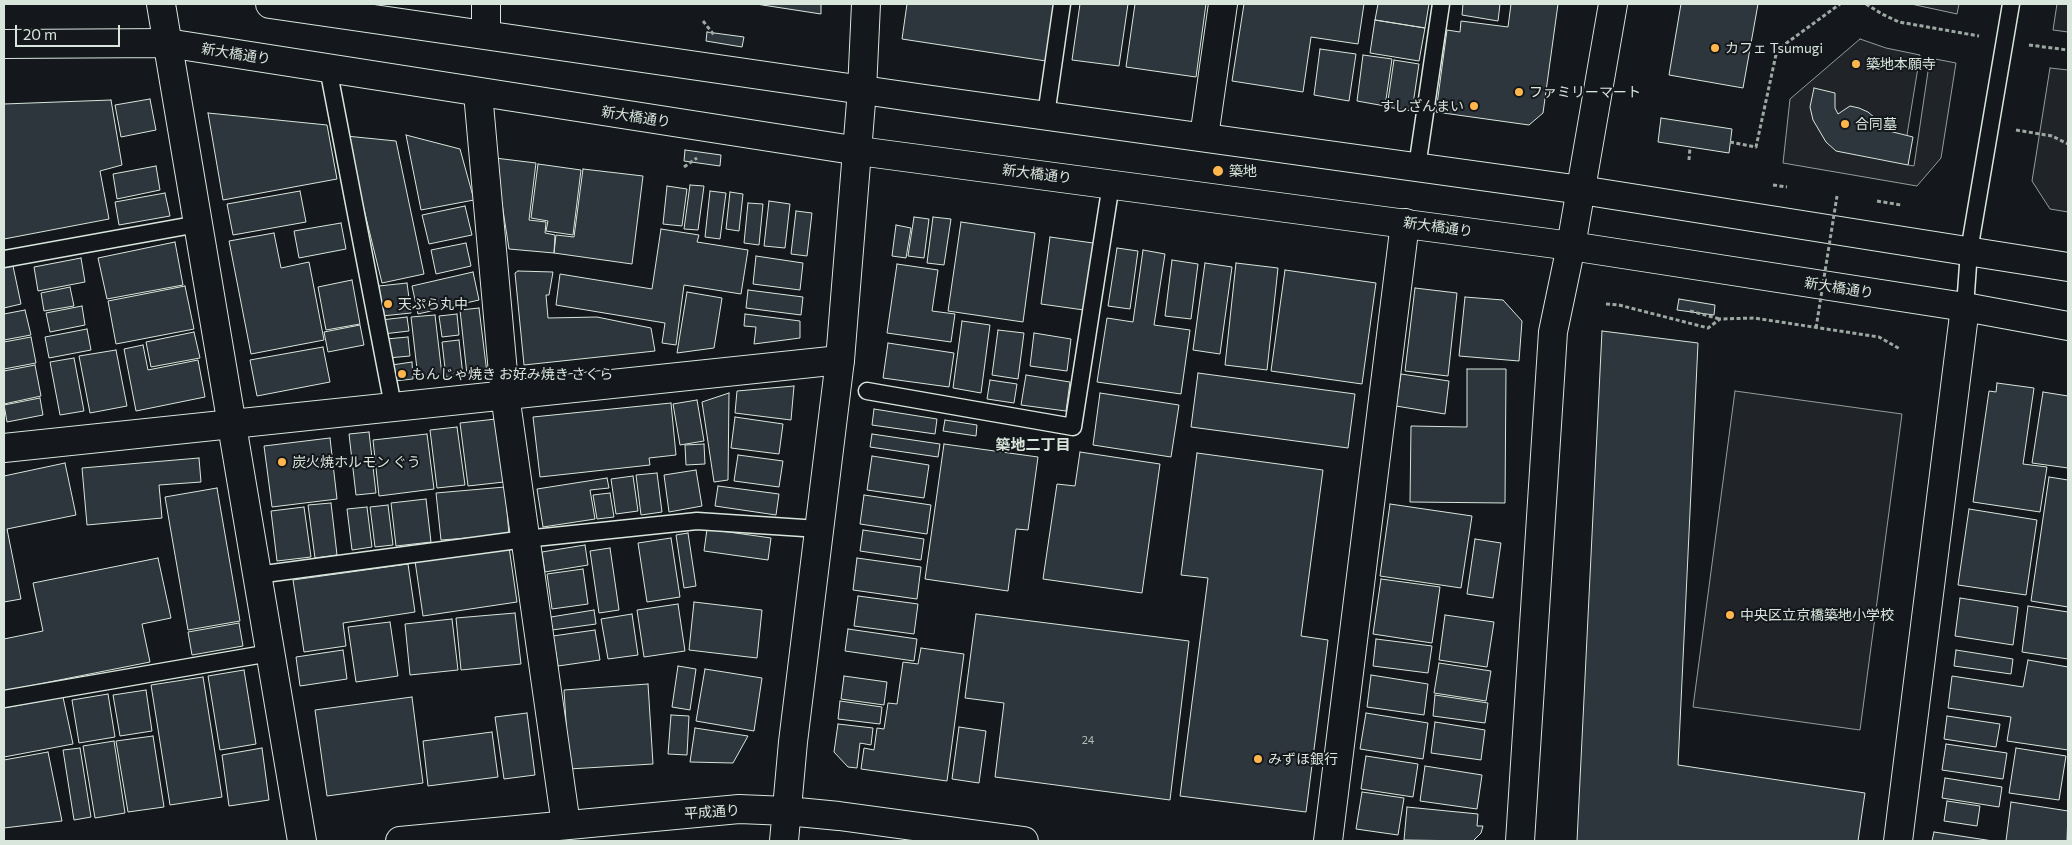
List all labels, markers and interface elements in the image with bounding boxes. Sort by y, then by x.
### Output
scale bar [18,15,122,47]
text: 20 m [23,25,57,43]
street label: 新大橋通り [200,40,272,68]
place label: カフェ Tsumugi [1725,40,1823,56]
marker: カフェ Tsumugi [1709,42,1721,54]
place label: 築地本願寺 [1866,56,1936,72]
marker: 築地本願寺 [1850,58,1862,70]
place label: ファミリーマート [1529,84,1641,100]
marker: ファミリーマート [1513,86,1525,98]
place label: すしざんまい [1380,98,1464,114]
marker: すしざんまい [1468,100,1480,112]
street label: 新大橋通り [600,103,672,131]
place label: 合同墓 [1855,116,1897,132]
marker: 合同墓 [1839,118,1851,130]
street label: 新大橋通り [1001,161,1073,187]
place label: 築地 [1229,163,1257,179]
marker: 築地 [1211,164,1225,178]
street label: 新大橋通り [1402,214,1474,240]
street label: 新大橋通り [1803,274,1875,302]
place label: 天ぷら丸中 [398,296,468,312]
marker: 天ぷら丸中 [382,298,394,310]
place label: もんじゃ焼き お好み焼き さくら [412,366,613,382]
marker: もんじゃ焼き お好み焼き さくら [396,368,408,380]
district label: 築地二丁目 [996,436,1070,454]
place label: 炭火焼ホルモン ぐう [292,454,421,470]
marker: 炭火焼ホルモン ぐう [276,456,288,468]
place label: 中央区立京橋築地小学校 [1740,607,1894,623]
marker: 中央区立京橋築地小学校 [1724,609,1736,621]
house number: 24 [1082,733,1094,747]
place label: みずほ銀行 [1268,751,1338,767]
marker: みずほ銀行 [1252,753,1264,765]
street label: 平成通り [683,802,741,822]

